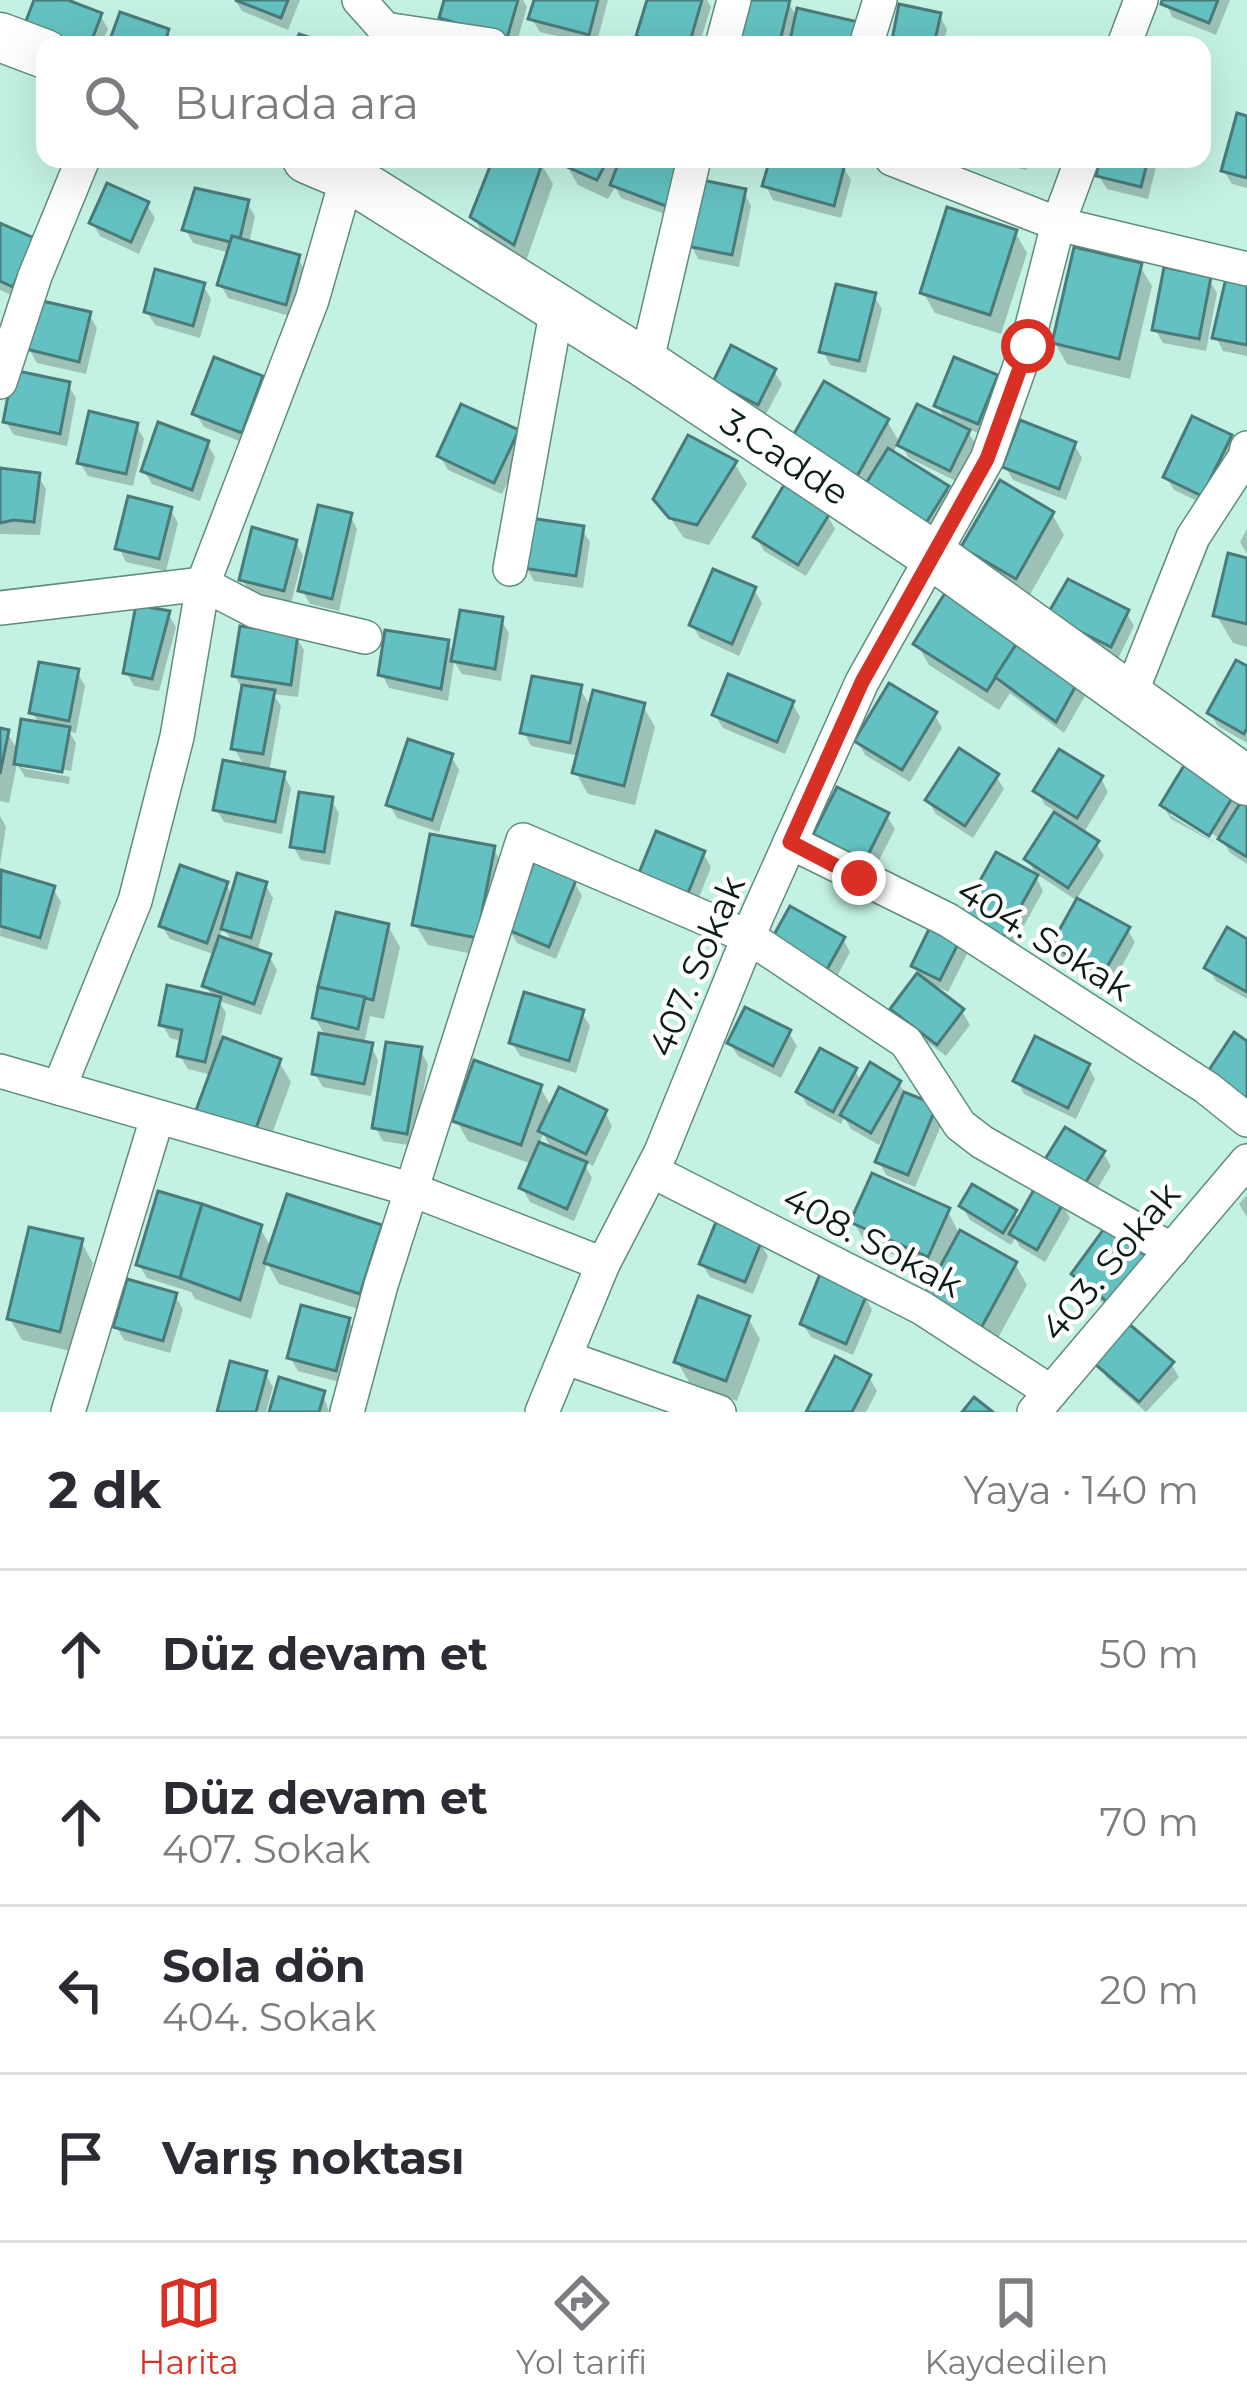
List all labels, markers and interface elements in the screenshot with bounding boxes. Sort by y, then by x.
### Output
search box [36,36,1211,168]
icon: search [78,69,144,135]
text: Burada ara [174,75,419,130]
route start [1001,319,1055,373]
street label: 3.Cadde [713,399,857,515]
route end [832,851,886,905]
street label: 407. Sokak [638,868,754,1063]
street label: 404. Sokak [949,868,1141,1010]
street label: 403. Sokak [1031,1172,1189,1349]
street label: 408. Sokak [776,1175,971,1307]
text: 2 dk [48,1459,161,1521]
text: Yaya · 140 m [964,1466,1199,1514]
icon: ahead [48,1621,114,1687]
text: Düz devam et [162,1626,488,1681]
text: 50 m [1100,1630,1199,1678]
text: Düz devam et [162,1770,488,1825]
icon: ahead [48,1789,114,1855]
text: 70 m [1099,1798,1199,1846]
text: 407. Sokak [162,1825,370,1873]
text: Sola dön [162,1938,366,1993]
icon: left [48,1957,114,2023]
text: 20 m [1100,1966,1199,2014]
text: 404. Sokak [162,1993,376,2041]
icon: arrive [48,2125,114,2191]
text: Varış noktası [162,2130,464,2185]
tab: Harita [139,2270,239,2382]
tab: Yol tarifi [516,2270,647,2382]
tab: Kaydedilen [924,2270,1108,2382]

